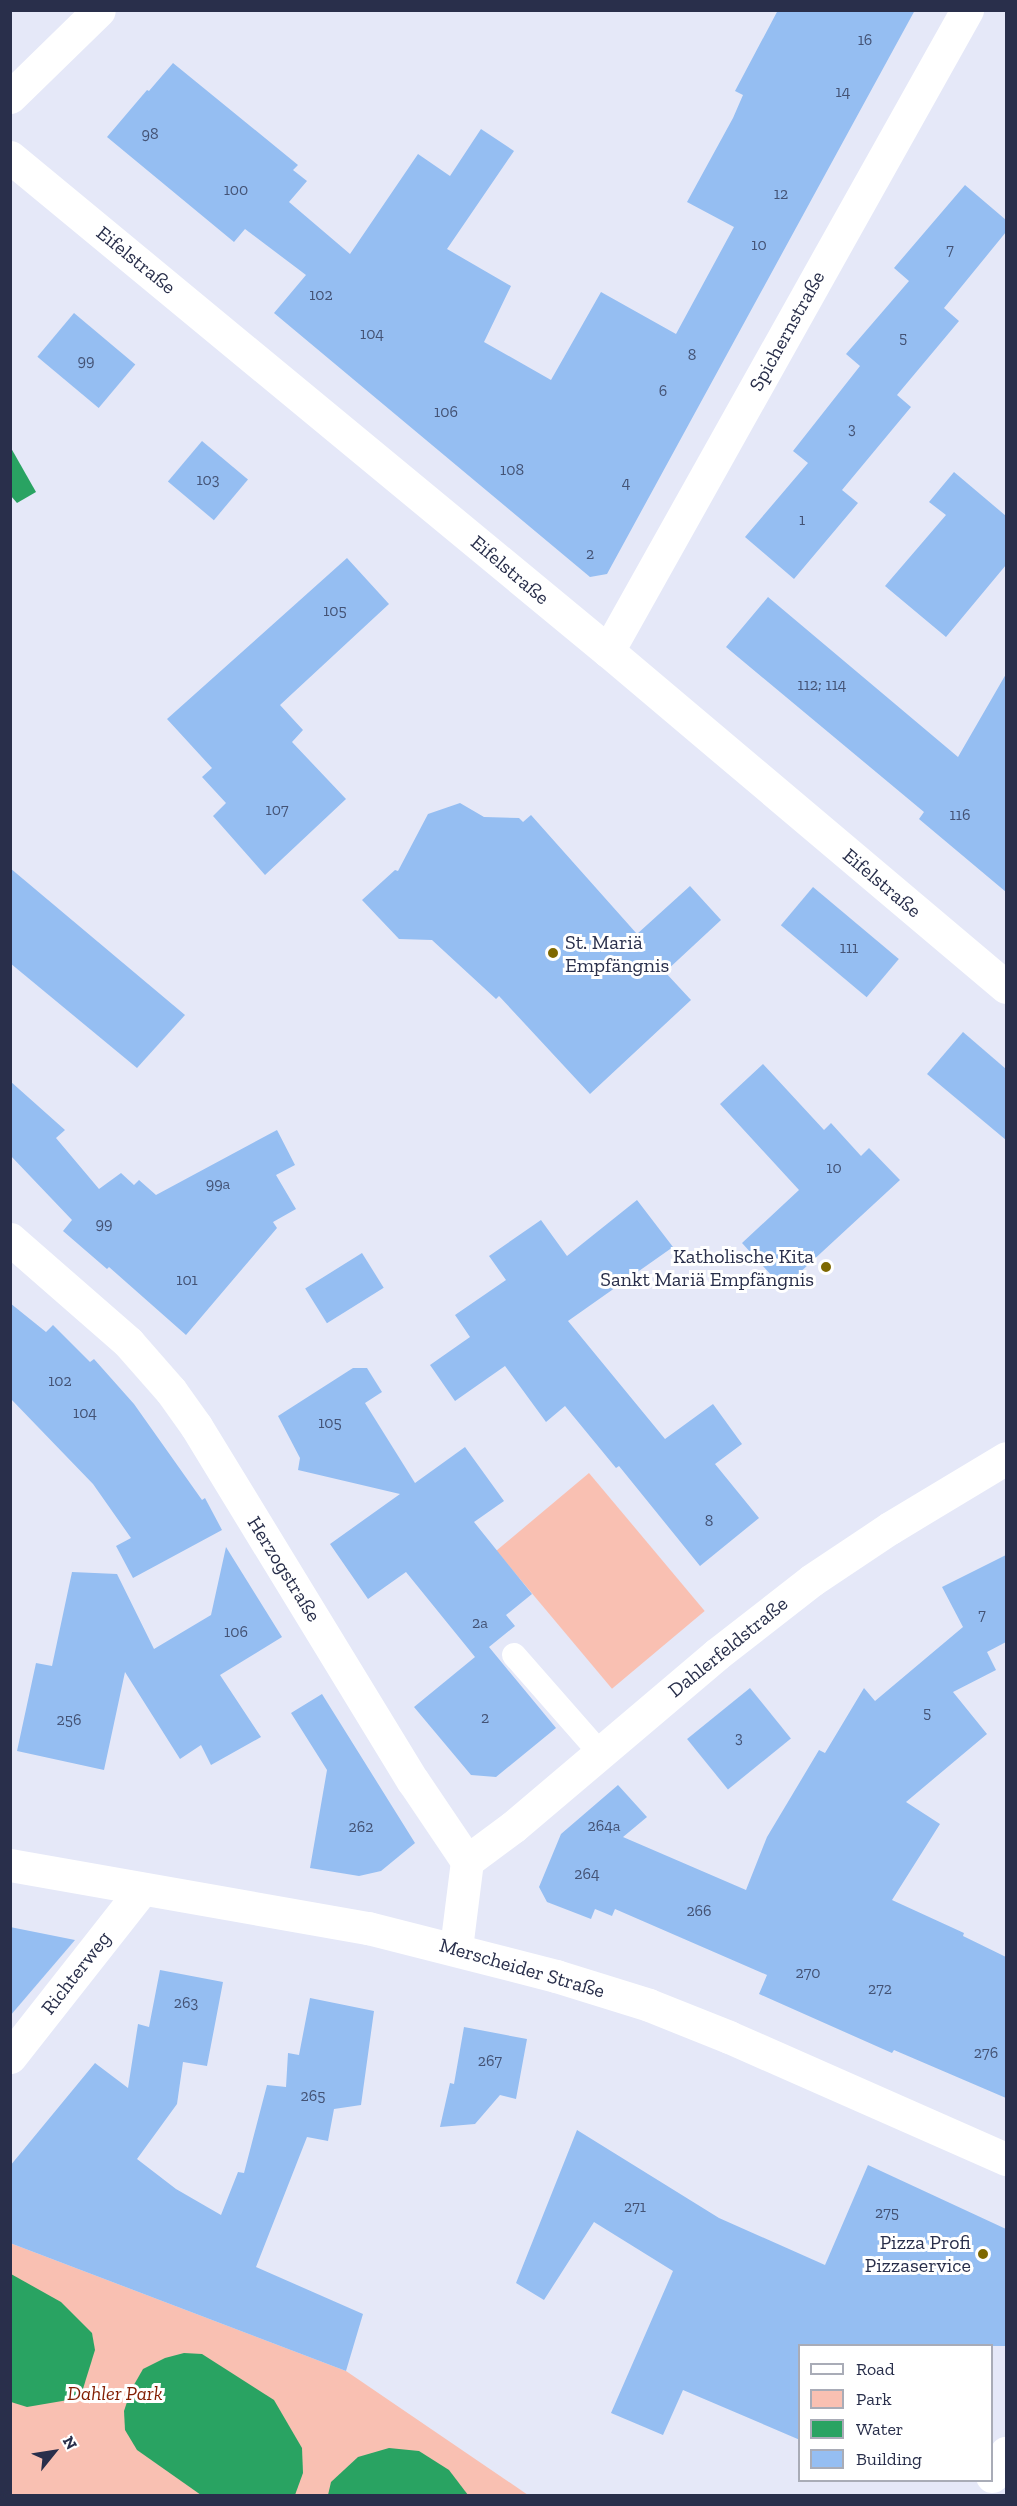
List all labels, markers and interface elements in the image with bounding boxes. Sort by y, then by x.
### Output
house number: 16 [858,30,872,50]
house number: 14 [836,82,850,102]
house number: 98 [141,124,159,144]
house number: 100 [224,180,248,200]
house number: 12 [774,184,788,204]
street label: Eifelstraße [92,221,180,299]
house number: 10 [751,235,767,255]
house number: 7 [946,240,954,260]
street label: Spichernstraße [744,267,830,395]
house number: 102 [309,285,333,305]
house number: 104 [360,324,384,344]
house number: 5 [899,328,907,348]
house number: 8 [688,345,696,365]
house number: 99 [78,351,94,371]
house number: 6 [659,381,667,401]
house number: 106 [434,402,458,422]
house number: 3 [848,419,856,439]
house number: 108 [500,460,524,480]
house number: 103 [196,470,220,490]
house number: 4 [622,473,630,493]
house number: 1 [799,510,805,530]
street label: Eifelstraße [466,530,554,610]
house number: 2 [586,544,594,564]
house number: 105 [323,601,347,621]
house number: 112; 114 [798,675,846,695]
house number: 107 [266,800,288,820]
house number: 116 [950,805,970,825]
street label: Eifelstraße [838,843,926,923]
place label: St. Mariä Empfängnis [565,930,669,977]
house number: 111 [840,938,858,958]
marker: St. Mariä Empfängnis [546,946,560,960]
house number: 10 [826,1158,842,1178]
house number: 99a [206,1174,230,1194]
house number: 99 [96,1214,112,1234]
place label: Katholische Kita Sankt Mariä Empfängnis [600,1244,814,1291]
marker: Katholische Kita Sankt Mariä Empfängnis [819,1260,833,1274]
house number: 101 [176,1270,198,1290]
house number: 102 [48,1371,72,1391]
house number: 104 [73,1403,97,1423]
house number: 105 [318,1413,342,1433]
house number: 8 [705,1511,713,1531]
street label: Herzogstraße [242,1512,326,1626]
street label: Dahlerfeldstraße [663,1592,793,1702]
house number: 7 [978,1605,986,1625]
house number: 2a [472,1613,488,1633]
house number: 106 [224,1622,248,1642]
house number: 5 [923,1703,931,1723]
house number: 2 [481,1708,489,1728]
house number: 256 [57,1710,81,1730]
house number: 3 [735,1728,743,1748]
house number: 264a [587,1816,621,1836]
house number: 262 [349,1817,373,1837]
house number: 264 [574,1864,600,1884]
house number: 266 [686,1901,712,1921]
street label: Richterweg [36,1927,116,2019]
street label: Merscheider Straße [436,1933,608,2003]
house number: 270 [796,1963,820,1983]
house number: 272 [868,1979,892,1999]
house number: 263 [174,1993,198,2013]
house number: 276 [974,2043,998,2063]
house number: 267 [478,2051,502,2071]
house number: 265 [301,2086,325,2106]
house number: 271 [624,2197,646,2217]
house number: 275 [875,2203,899,2223]
place label: Pizza Profi Pizzaservice [865,2230,971,2277]
marker: Pizza Profi Pizzaservice [976,2247,990,2261]
legend [798,2344,993,2482]
text: Road [856,2358,895,2380]
park label: Dahler Park [67,2381,163,2405]
text: Park [856,2388,892,2410]
text: Water [856,2418,903,2440]
north arrow [24,2422,84,2482]
text: N [59,2433,81,2453]
text: Building [856,2448,922,2470]

